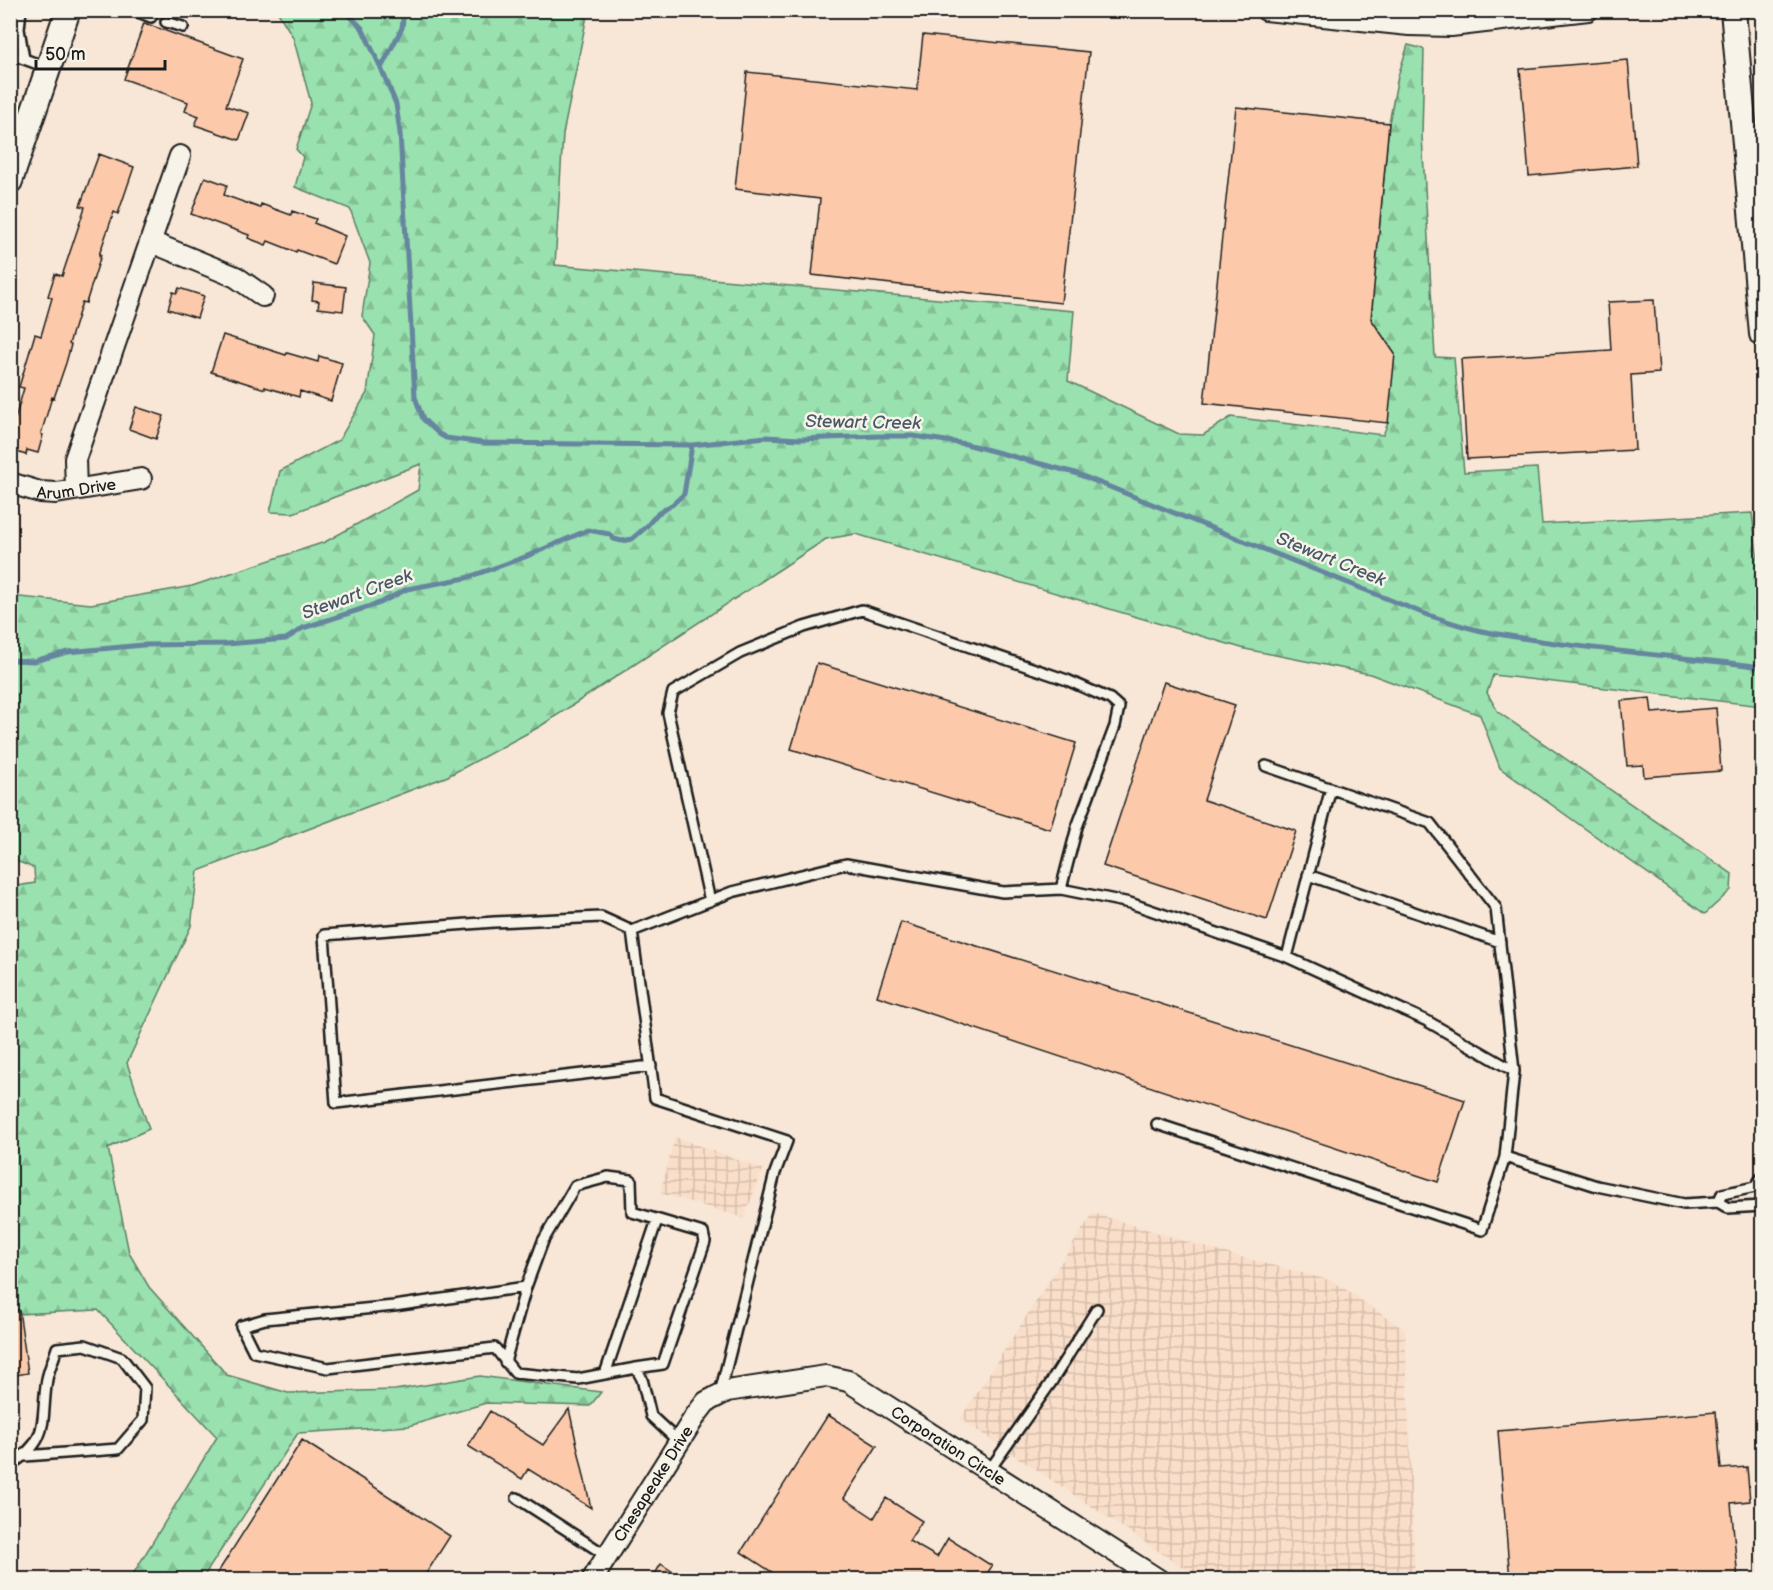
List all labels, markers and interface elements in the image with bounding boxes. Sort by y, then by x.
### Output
scale bar [36,33,165,71]
text: 50 m [45,44,86,65]
water label: Stewart Creek [805,411,922,434]
street label: Arum Drive [36,475,118,504]
water label: Stewart Creek [1273,528,1390,591]
water label: Stewart Creek [299,564,416,624]
street label: Corporation Circle [887,1403,1009,1490]
street label: Chesapeake Drive [610,1422,698,1546]

